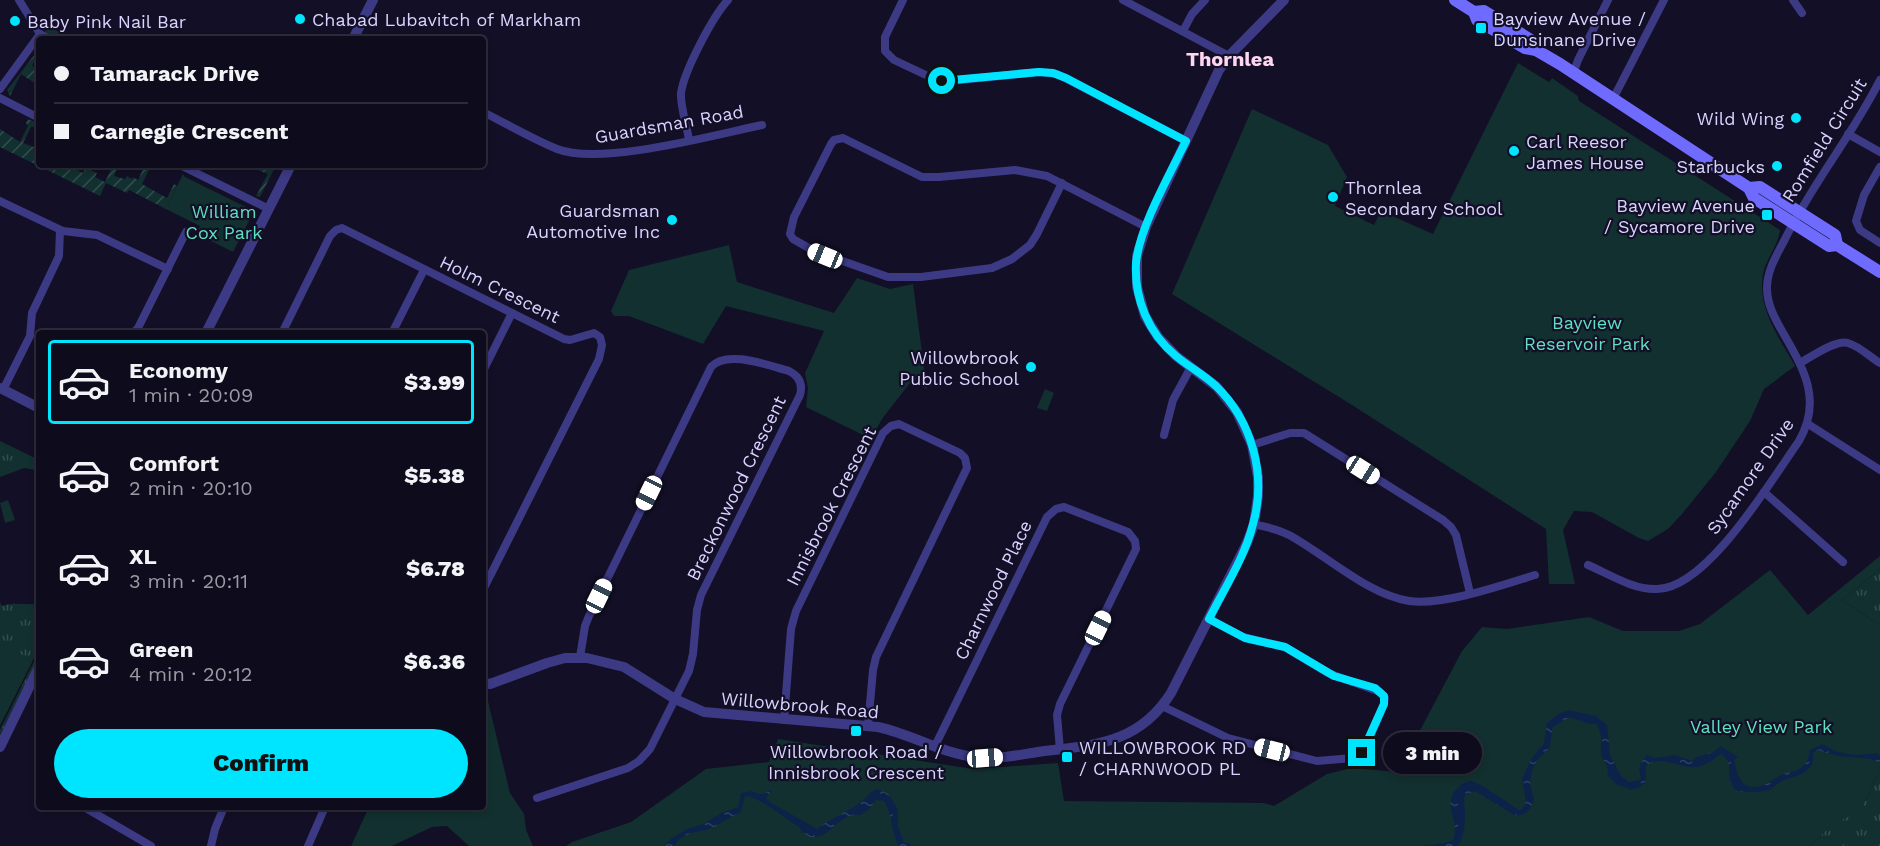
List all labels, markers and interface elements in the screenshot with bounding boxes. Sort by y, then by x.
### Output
place label: Bayview Avenue / Dunsinane Drive [1493,8,1646,50]
place label: Chabad Lubavitch of Markham [312,9,581,30]
place label: Baby Pink Nail Bar [27,11,186,32]
marker: Chabad Lubavitch of Markham [293,12,307,26]
marker: Baby Pink Nail Bar [8,14,22,28]
marker: Bayview Avenue / Dunsinane Drive [1474,21,1488,35]
district label: Thornlea [1186,47,1274,71]
text: Tamarack Drive [90,61,259,86]
route start [928,67,955,94]
street label: Romfield Circuit [1777,74,1871,206]
street label: Guardsman Road [593,101,745,147]
place label: Wild Wing [1697,108,1784,129]
marker: Wild Wing [1789,111,1803,125]
text: Carnegie Crescent [90,119,288,144]
place label: Carl Reesor James House [1526,131,1644,173]
marker: Carl Reesor James House [1507,144,1521,158]
place label: Starbucks [1676,156,1765,177]
marker: Starbucks [1770,159,1784,173]
place label: Thornlea Secondary School [1345,177,1503,219]
marker: Thornlea Secondary School [1326,190,1340,204]
place label: Bayview Avenue / Sycamore Drive [1604,195,1755,237]
place label: Guardsman Automotive Inc [526,200,660,242]
park label: William Cox Park [186,201,262,243]
marker: Bayview Avenue / Sycamore Drive [1760,208,1774,222]
marker: Guardsman Automotive Inc [665,213,679,227]
car [805,241,845,271]
street label: Holm Crescent [437,251,564,327]
park label: Bayview Reservoir Park [1524,312,1650,354]
place label: Willowbrook Public School [899,347,1019,389]
icon: car [57,355,111,409]
text: Economy [129,358,228,383]
marker: Willowbrook Public School [1024,360,1038,374]
text: $3.99 [404,370,465,395]
text: 1 min · 20:09 [129,383,253,407]
street label: Breckonwood Crescent [682,392,790,584]
street label: Sycamore Drive [1702,414,1798,538]
street label: Innisbrook Crescent [782,422,881,589]
icon: car [57,448,111,502]
text: Comfort [129,451,219,476]
car [1343,453,1383,487]
text: $5.38 [404,463,465,488]
car [633,473,665,513]
text: 2 min · 20:10 [129,476,253,500]
street label: Charnwood Place [950,517,1036,663]
icon: car [57,541,111,595]
text: XL [129,544,157,569]
text: $6.78 [406,556,465,581]
text: 3 min · 20:11 [129,569,248,593]
car [583,576,615,616]
car [1082,608,1114,648]
icon: car [57,634,111,688]
text: Green [129,637,193,662]
text: $6.36 [404,649,465,674]
text: 4 min · 20:12 [129,662,252,686]
street label: Willowbrook Road [720,688,880,722]
park label: Valley View Park [1690,716,1832,737]
marker: Willowbrook Road / Innisbrook Crescent [849,724,863,738]
button: Confirm [54,729,468,798]
callout: 3 min [1383,732,1482,774]
place label: WILLOWBROOK RD / CHARNWOOD PL [1079,737,1247,779]
car [1252,737,1292,763]
route end [1348,739,1375,766]
place label: Willowbrook Road / Innisbrook Crescent [768,741,944,783]
text: 3 min [1405,741,1460,765]
car [966,748,1004,768]
marker: WILLOWBROOK RD / CHARNWOOD PL [1060,750,1074,764]

